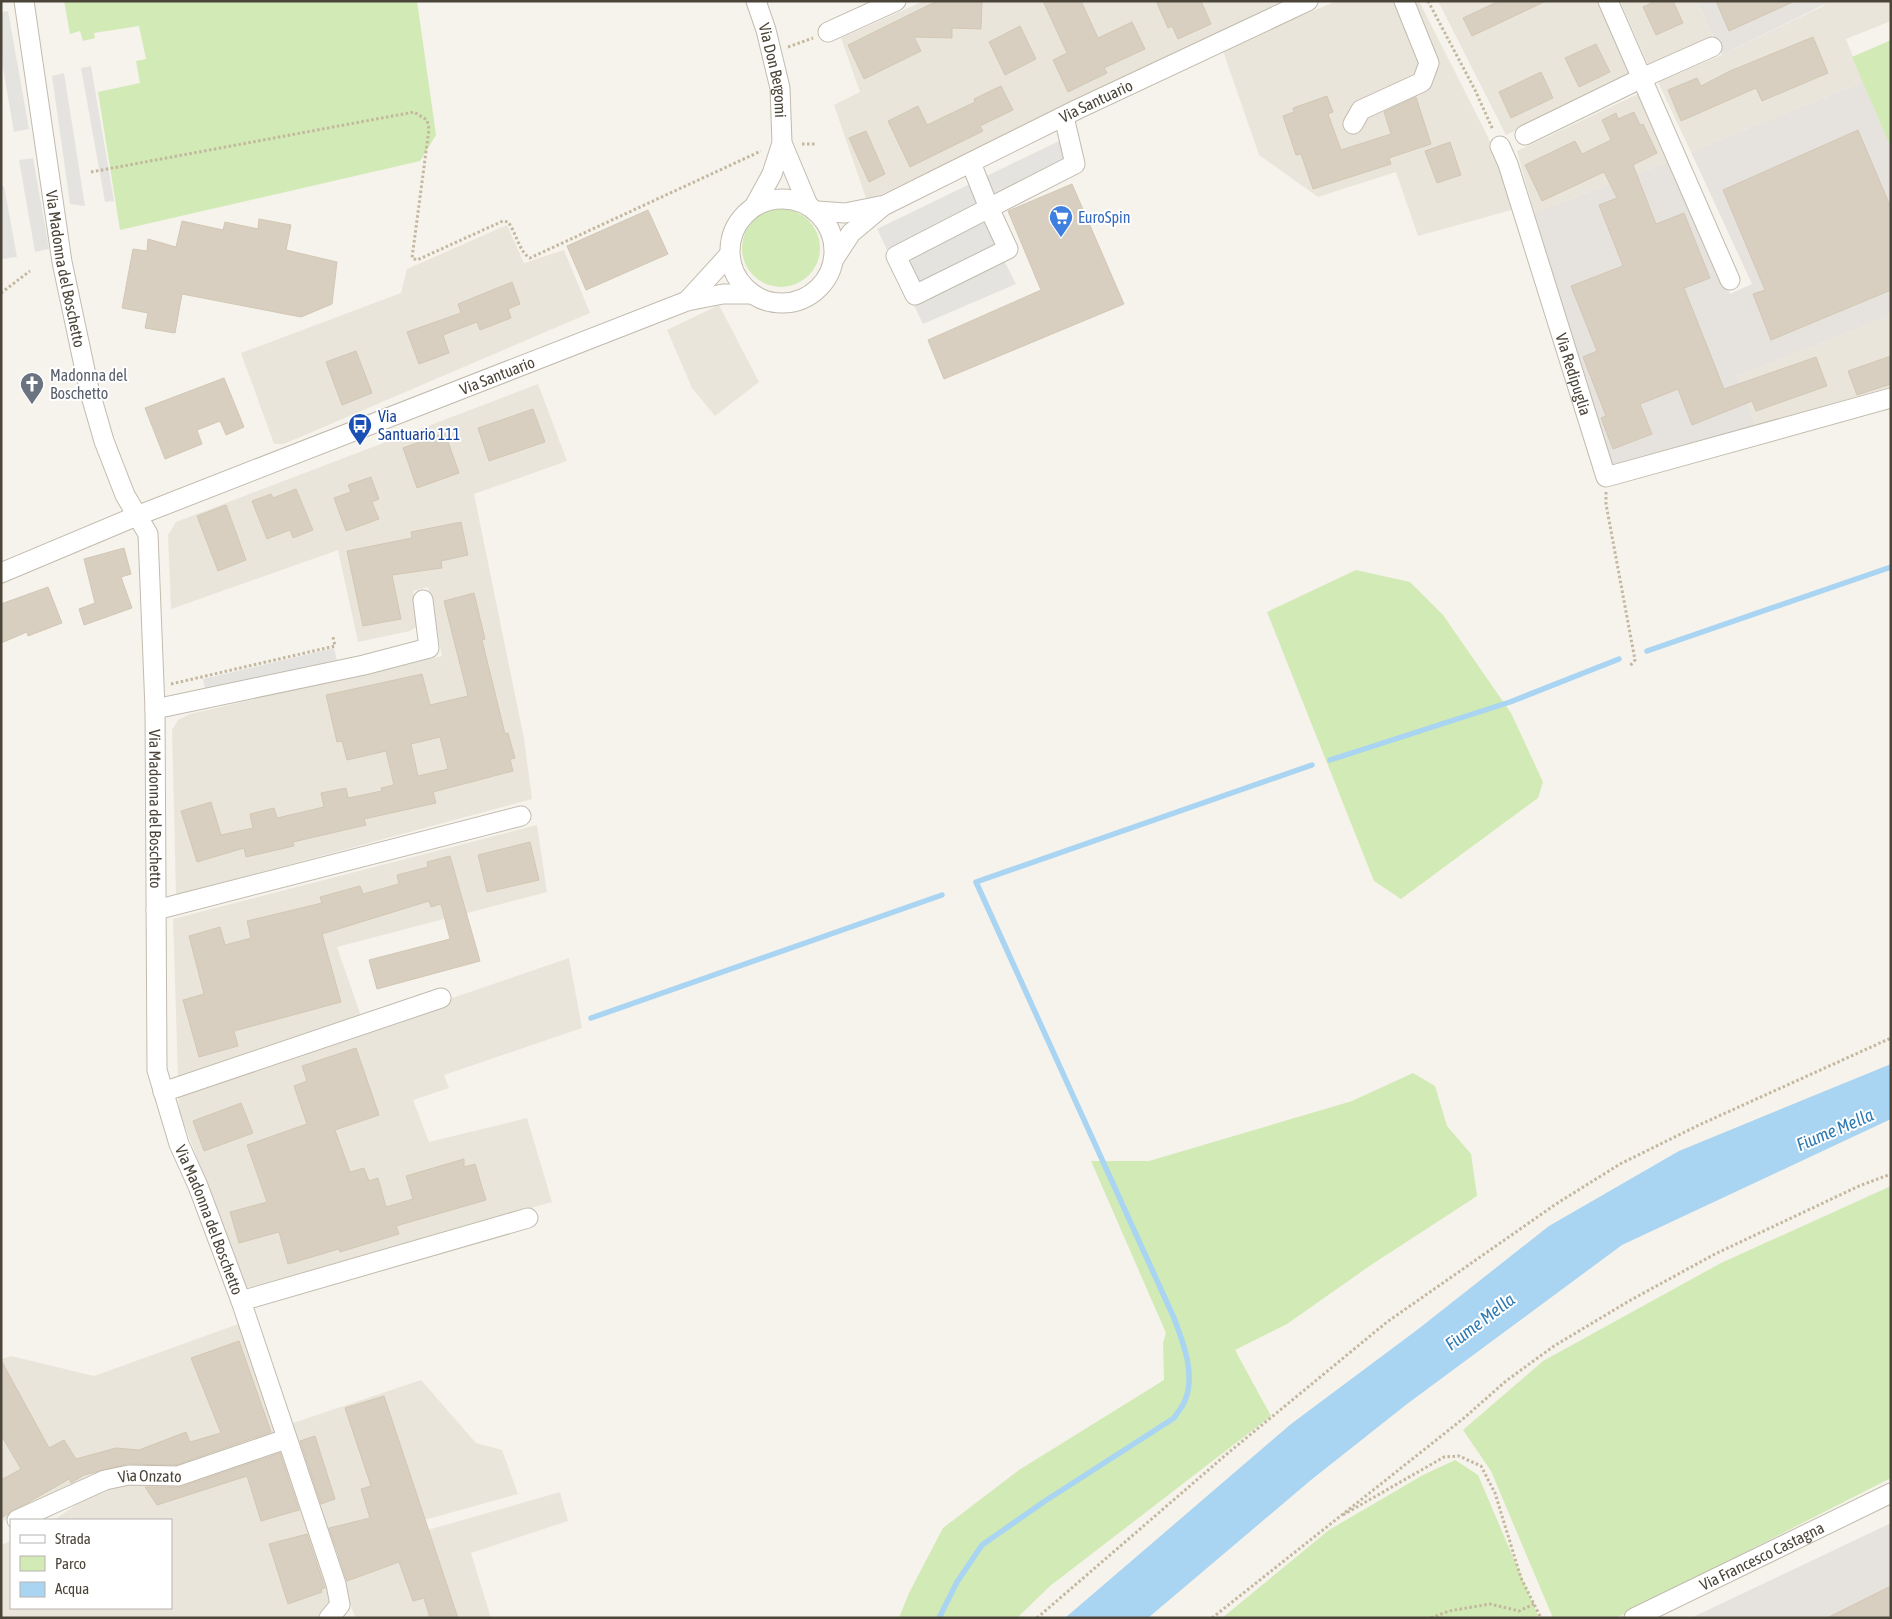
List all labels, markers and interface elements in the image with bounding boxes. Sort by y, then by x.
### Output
street label: Via Don Bergomi [755,21,790,118]
street label: Via Santuario [1056,76,1135,126]
street label: Via Madonna del Boschetto [43,189,89,349]
supermarket icon: EuroSpin [1048,204,1074,238]
place label: EuroSpin [1078,208,1131,227]
street label: Via Redipuglia [1552,331,1595,418]
street label: Via Santuario [457,352,537,398]
place label: Madonna del Boschetto [50,366,128,402]
church icon: Madonna del Boschetto [19,371,45,405]
place label: Via Santuario 111 [378,407,460,443]
bus stop icon: Via Santuario 111 [347,412,373,446]
street label: Via Madonna del Boschetto [146,729,165,889]
water label: Fiume Mella [1793,1104,1877,1155]
street label: Via Madonna del Boschetto [172,1142,247,1297]
water label: Fiume Mella [1441,1288,1519,1355]
street label: Via Onzato [116,1466,182,1486]
street label: Via Francesco Castagna [1697,1518,1827,1594]
legend [10,1519,172,1609]
text: Strada [55,1530,91,1547]
text: Parco [55,1555,86,1572]
text: Acqua [55,1580,89,1597]

